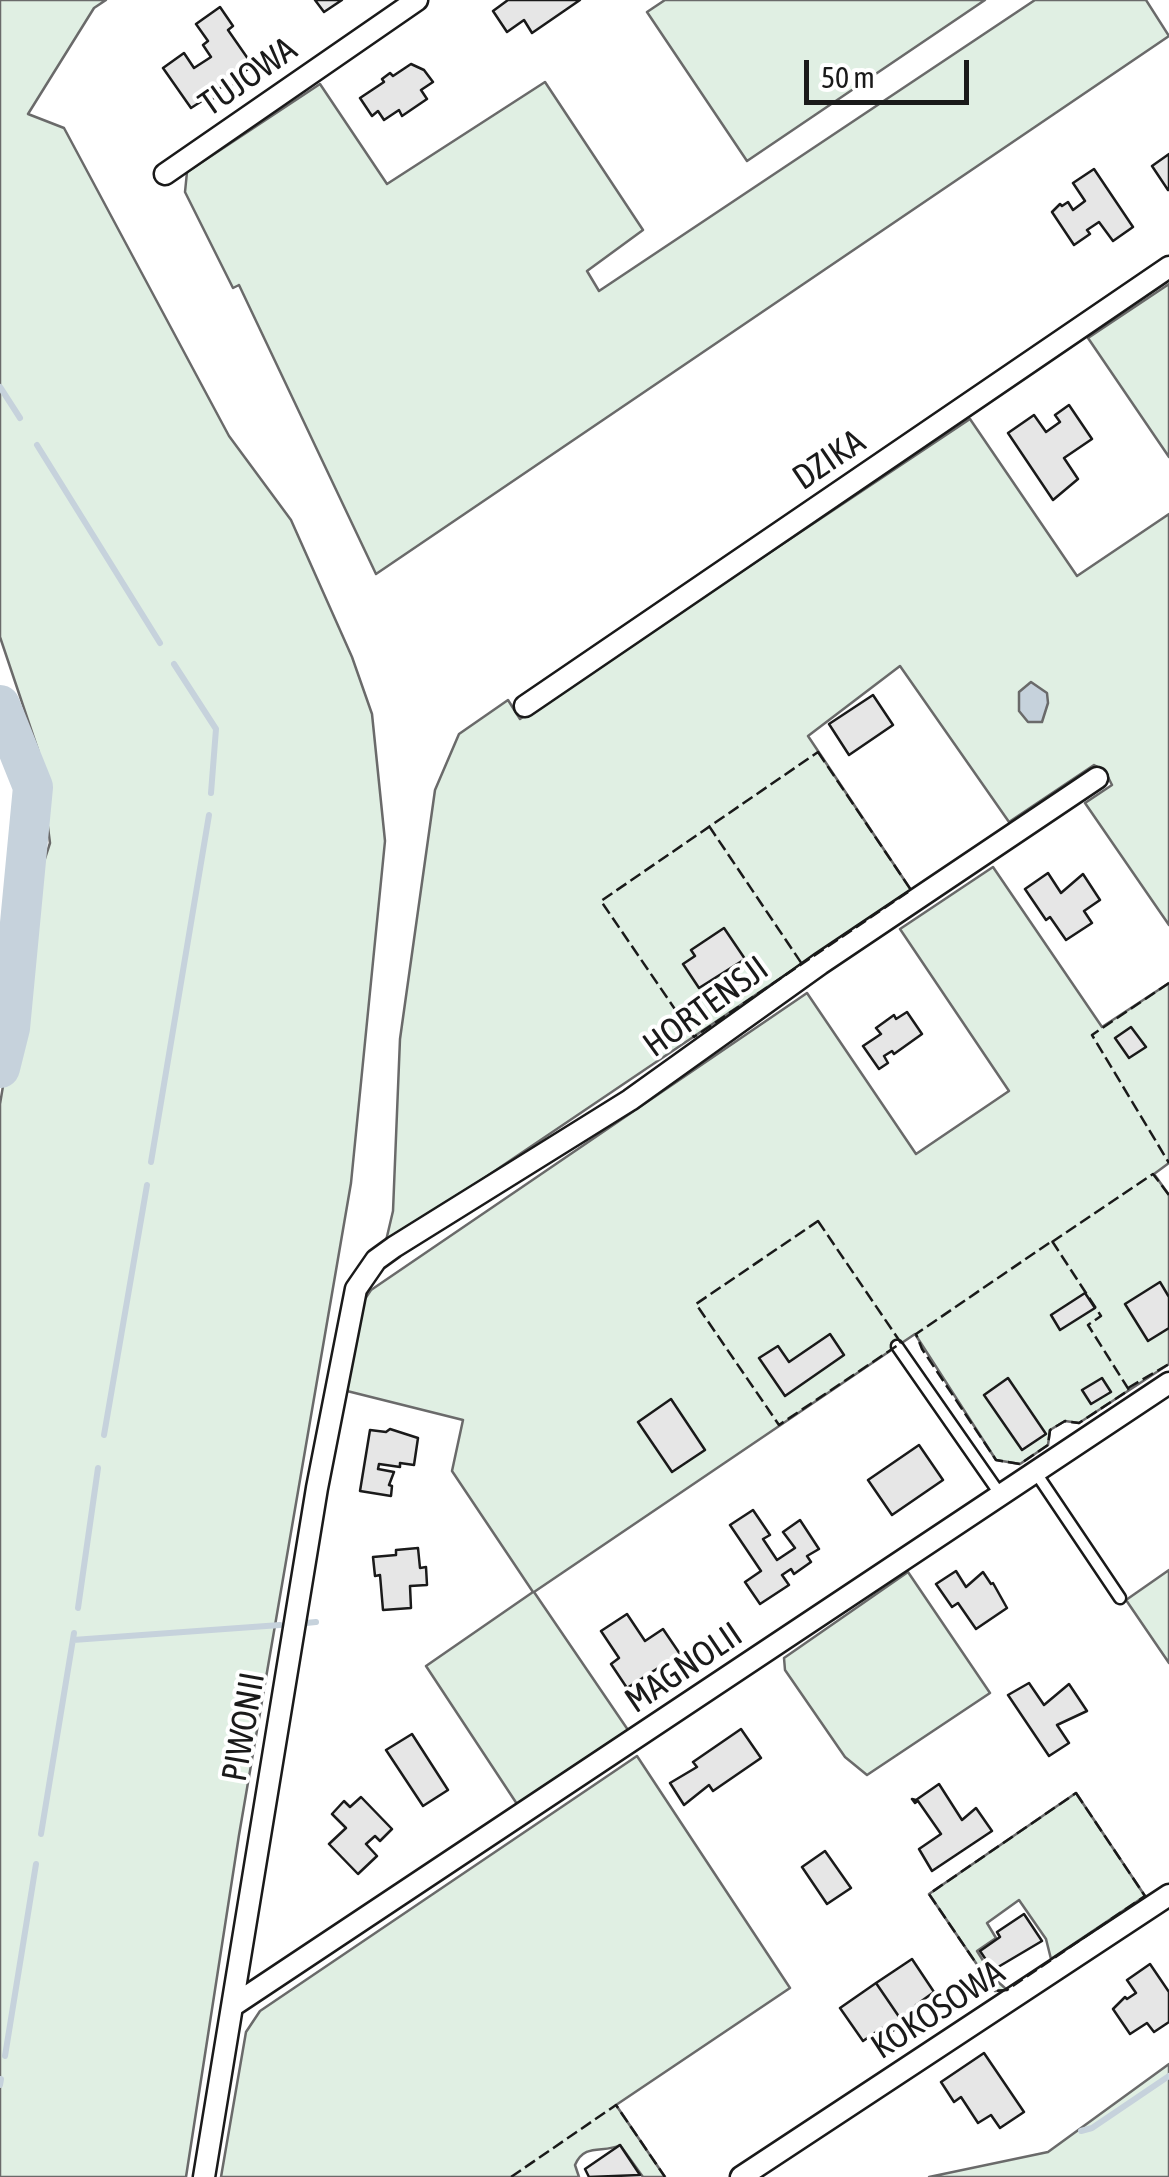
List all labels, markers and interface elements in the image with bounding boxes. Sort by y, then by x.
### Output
street label: TUJOWA [191,29,305,125]
scale bar [809,40,974,102]
text: 50 m [821,60,875,94]
street label: DZIKA [785,421,873,499]
street label: HORTENSJI [635,948,777,1066]
street label: MAGNOLII [618,1614,750,1722]
street label: PIWONII [214,1669,274,1785]
street label: KOKOSOWA [864,1952,1012,2068]

